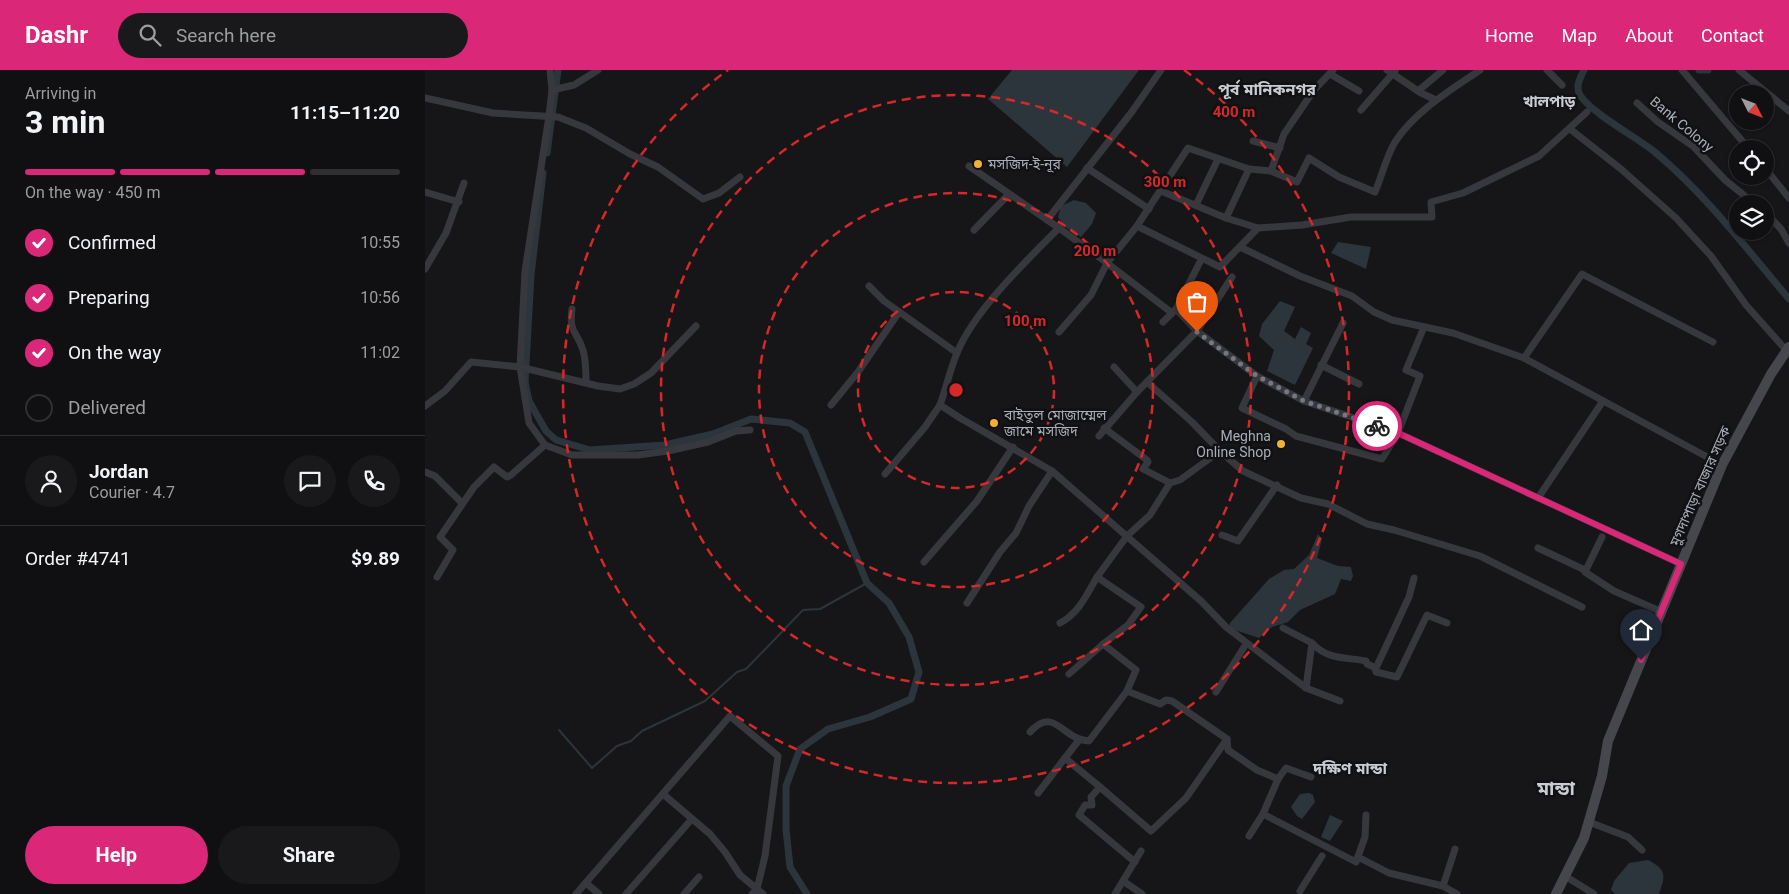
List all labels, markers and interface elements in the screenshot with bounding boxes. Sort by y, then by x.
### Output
search box [118,13,468,58]
text: Dashr [25,21,88,49]
icon: search [136,21,164,49]
text: Search here [176,24,276,47]
text: Home [1485,25,1534,46]
text: Map [1562,25,1597,46]
text: About [1625,25,1673,46]
text: Contact [1701,25,1764,46]
district label: পূর্ব মানিকনগর [1218,79,1316,100]
text: Arriving in [25,84,96,103]
north arrow [1729,85,1774,130]
map controls [1729,85,1774,240]
district label: খালপাড় [1523,93,1575,111]
street label: Bank Colony [1647,93,1717,155]
text: 11:15–11:20 [290,101,400,124]
text: 3 min [25,103,105,141]
text: 400 m [1213,103,1255,121]
button: locate [1729,140,1774,185]
place label: মসজিদ-ই-নূর [987,156,1061,173]
marker: মসজিদ-ই-নূর [972,158,984,170]
text: 300 m [1144,173,1186,191]
text: On the way · 450 m [25,183,161,202]
button: layers [1729,195,1774,240]
icon: check [25,229,53,257]
text: Confirmed [68,231,156,254]
text: 10:55 [360,233,400,252]
text: 200 m [1074,242,1116,260]
pin [1176,281,1218,332]
icon: check [25,284,53,312]
text: Preparing [68,286,150,309]
text: 10:56 [360,288,400,307]
icon: bag [1183,288,1211,316]
text: 100 m [1004,312,1046,330]
icon: check [25,339,53,367]
text: On the way [68,341,161,364]
text: 11:02 [360,343,400,362]
centre of rings [947,381,965,399]
text: Delivered [68,396,146,419]
courier [1352,401,1402,451]
place label: বাইতুল মোজাম্মেল জামে মসজিদ [1003,407,1107,439]
icon: bike [1363,412,1391,440]
marker: বাইতুল মোজাম্মেল জামে মসজিদ [988,417,1000,429]
street label: মুগদাপাড়া বাজার সড়ক [1666,423,1735,550]
place label: Meghna Online Shop [1196,428,1271,460]
marker: Meghna Online Shop [1275,438,1287,450]
button: person [25,455,77,507]
button: chat [284,455,336,507]
button: phone [348,455,400,507]
text: Jordan [89,460,149,483]
text: Courier · 4.7 [89,483,175,502]
text: Order #4741 [25,547,131,570]
text: $9.89 [351,547,400,570]
pin [1620,609,1662,660]
icon: home [1627,616,1655,644]
district label: দক্ষিণ মান্ডা [1312,759,1387,778]
district label: মান্ডা [1536,777,1575,800]
button: Help [25,826,208,884]
button: Share [218,826,400,884]

